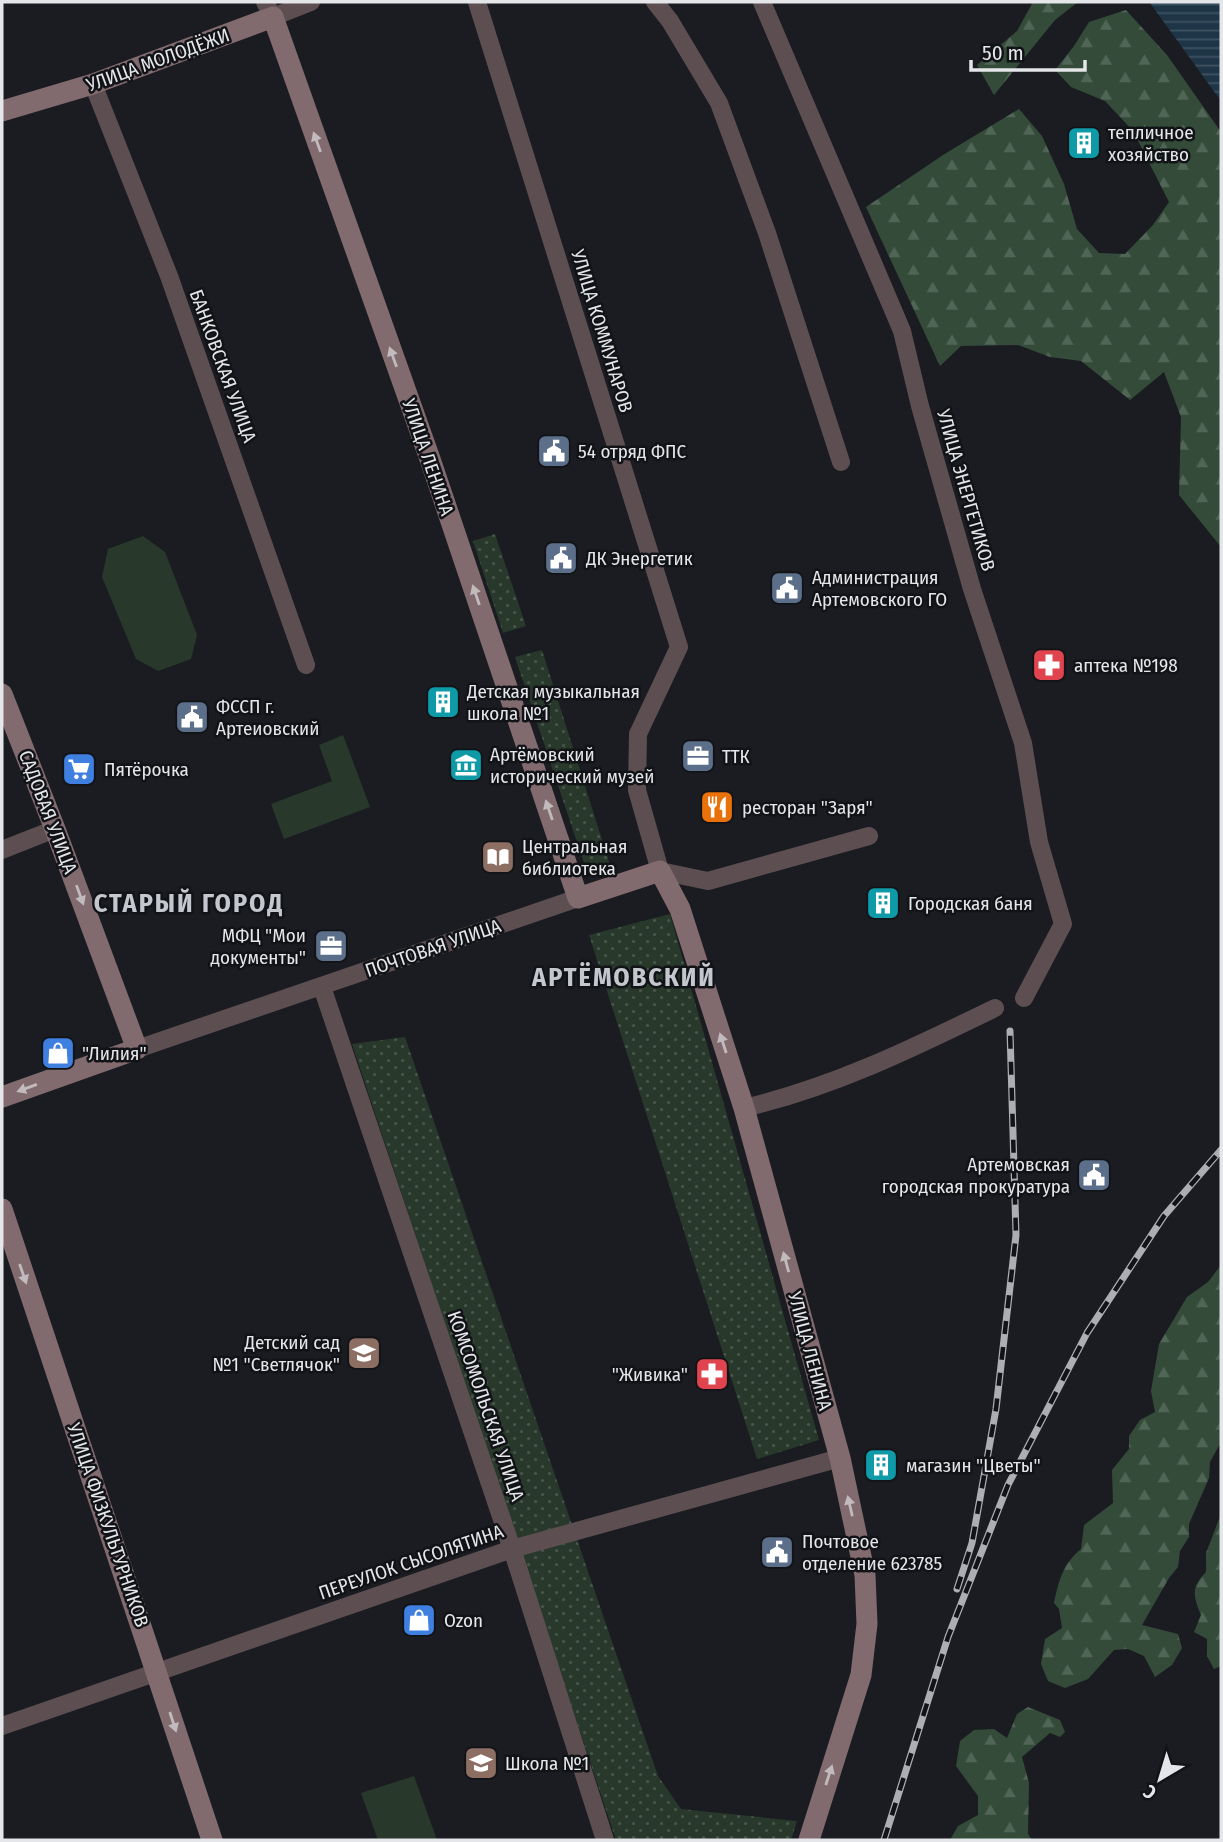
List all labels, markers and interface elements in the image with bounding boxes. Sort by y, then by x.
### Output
street label: УЛИЦА МОЛОДЁЖИ [82,23,233,97]
scale bar [971,28,1085,72]
text: 50 m [982,40,1024,66]
place label: тепличное хозяйство [1108,121,1194,166]
building icon: тепличное хозяйство [1065,124,1103,162]
one-way arrow [311,132,322,153]
street label: УЛИЦА КОММУНАРОВ [566,246,638,415]
street label: БАНКОВСКАЯ УЛИЦА [185,286,261,446]
one-way arrow [387,346,398,367]
street label: УЛИЦА ЛЕНИНА [397,395,459,518]
street label: УЛИЦА ЭНЕРГЕТИКОВ [932,406,1000,574]
public building icon: 54 отряд ФПС [535,432,573,470]
place label: 54 отряд ФПС [578,440,686,463]
public building icon: ДК Энергетик [542,539,580,577]
place label: ДК Энергетик [585,547,693,570]
place label: Администрация Артемовского ГО [812,566,947,611]
public building icon: Администрация Артемовского ГО [768,569,806,607]
one-way arrow [470,584,481,605]
pharmacy icon: аптека №198 [1030,646,1068,684]
place label: аптека №198 [1074,654,1178,677]
place label: Детская музыкальная школа №1 [466,680,640,725]
building icon: Детская музыкальная школа №1 [424,683,462,721]
place label: ФССП г. Артеиовский [216,695,319,740]
public building icon: ФССП г. Артеиовский [173,698,211,736]
office icon: ТТК [679,737,717,775]
place label: Артёмовский исторический музей [490,743,654,788]
place label: ТТК [722,745,750,768]
museum icon: Артёмовский исторический музей [447,746,485,784]
street label: САДОВАЯ УЛИЦА [14,747,82,877]
supermarket icon: Пятёрочка [60,750,98,788]
place label: Пятёрочка [104,758,189,781]
restaurant icon: ресторан "Заря" [698,788,736,826]
place label: ресторан "Заря" [742,796,873,819]
one-way arrow [543,800,553,821]
place label: Центральная библиотека [522,835,627,880]
library icon: Центральная библиотека [479,838,517,876]
one-way arrow [74,884,85,905]
building icon: Городская баня [864,884,902,922]
district label: СТАРЫЙ ГОРОД [94,888,284,919]
place label: Городская баня [908,892,1033,915]
street label: ПОЧТОВАЯ УЛИЦА [362,914,504,982]
place label: МФЦ "Мои документы" [211,924,306,969]
office icon: МФЦ "Мои документы" [312,927,350,965]
district label: АРТЁМОВСКИЙ [531,962,716,993]
one-way arrow [718,1033,728,1054]
shop icon: "Лилия" [39,1034,77,1072]
place label: "Лилия" [82,1042,147,1065]
one-way arrow [16,1083,37,1094]
place label: Артемовская городская прокуратура [882,1153,1070,1198]
public building icon: Артемовская городская прокуратура [1075,1156,1113,1194]
one-way arrow [780,1251,791,1273]
one-way arrow [19,1264,29,1285]
street label: УЛИЦА ЛЕНИНА [783,1288,837,1413]
street label: КОМСОМОЛЬСКАЯ УЛИЦА [443,1308,529,1504]
place label: Детский сад №1 "Светлячок" [213,1331,340,1376]
school or university icon: Детский сад №1 "Светлячок" [345,1334,383,1372]
pharmacy icon: "Живика" [693,1355,731,1393]
place label: "Живика" [612,1363,688,1386]
street label: УЛИЦА ФИЗКУЛЬТУРНИКОВ [62,1419,154,1630]
building icon: магазин "Цветы" [862,1446,900,1484]
place label: магазин "Цветы" [906,1454,1041,1477]
one-way arrow [844,1495,855,1517]
street label: ПЕРЕУЛОК СЫСОЛЯТИНА [316,1520,506,1604]
place label: Почтовое отделение 623785 [802,1530,942,1575]
public building icon: Почтовое отделение 623785 [758,1533,796,1571]
shop icon: Ozon [400,1601,438,1639]
place label: Ozon [444,1609,483,1632]
one-way arrow [169,1712,179,1733]
school or university icon: Школа №1 [462,1744,500,1782]
north arrow [1125,1744,1195,1814]
place label: Школа №1 [505,1752,589,1775]
one-way arrow [825,1765,835,1786]
text: С [1139,1780,1161,1804]

